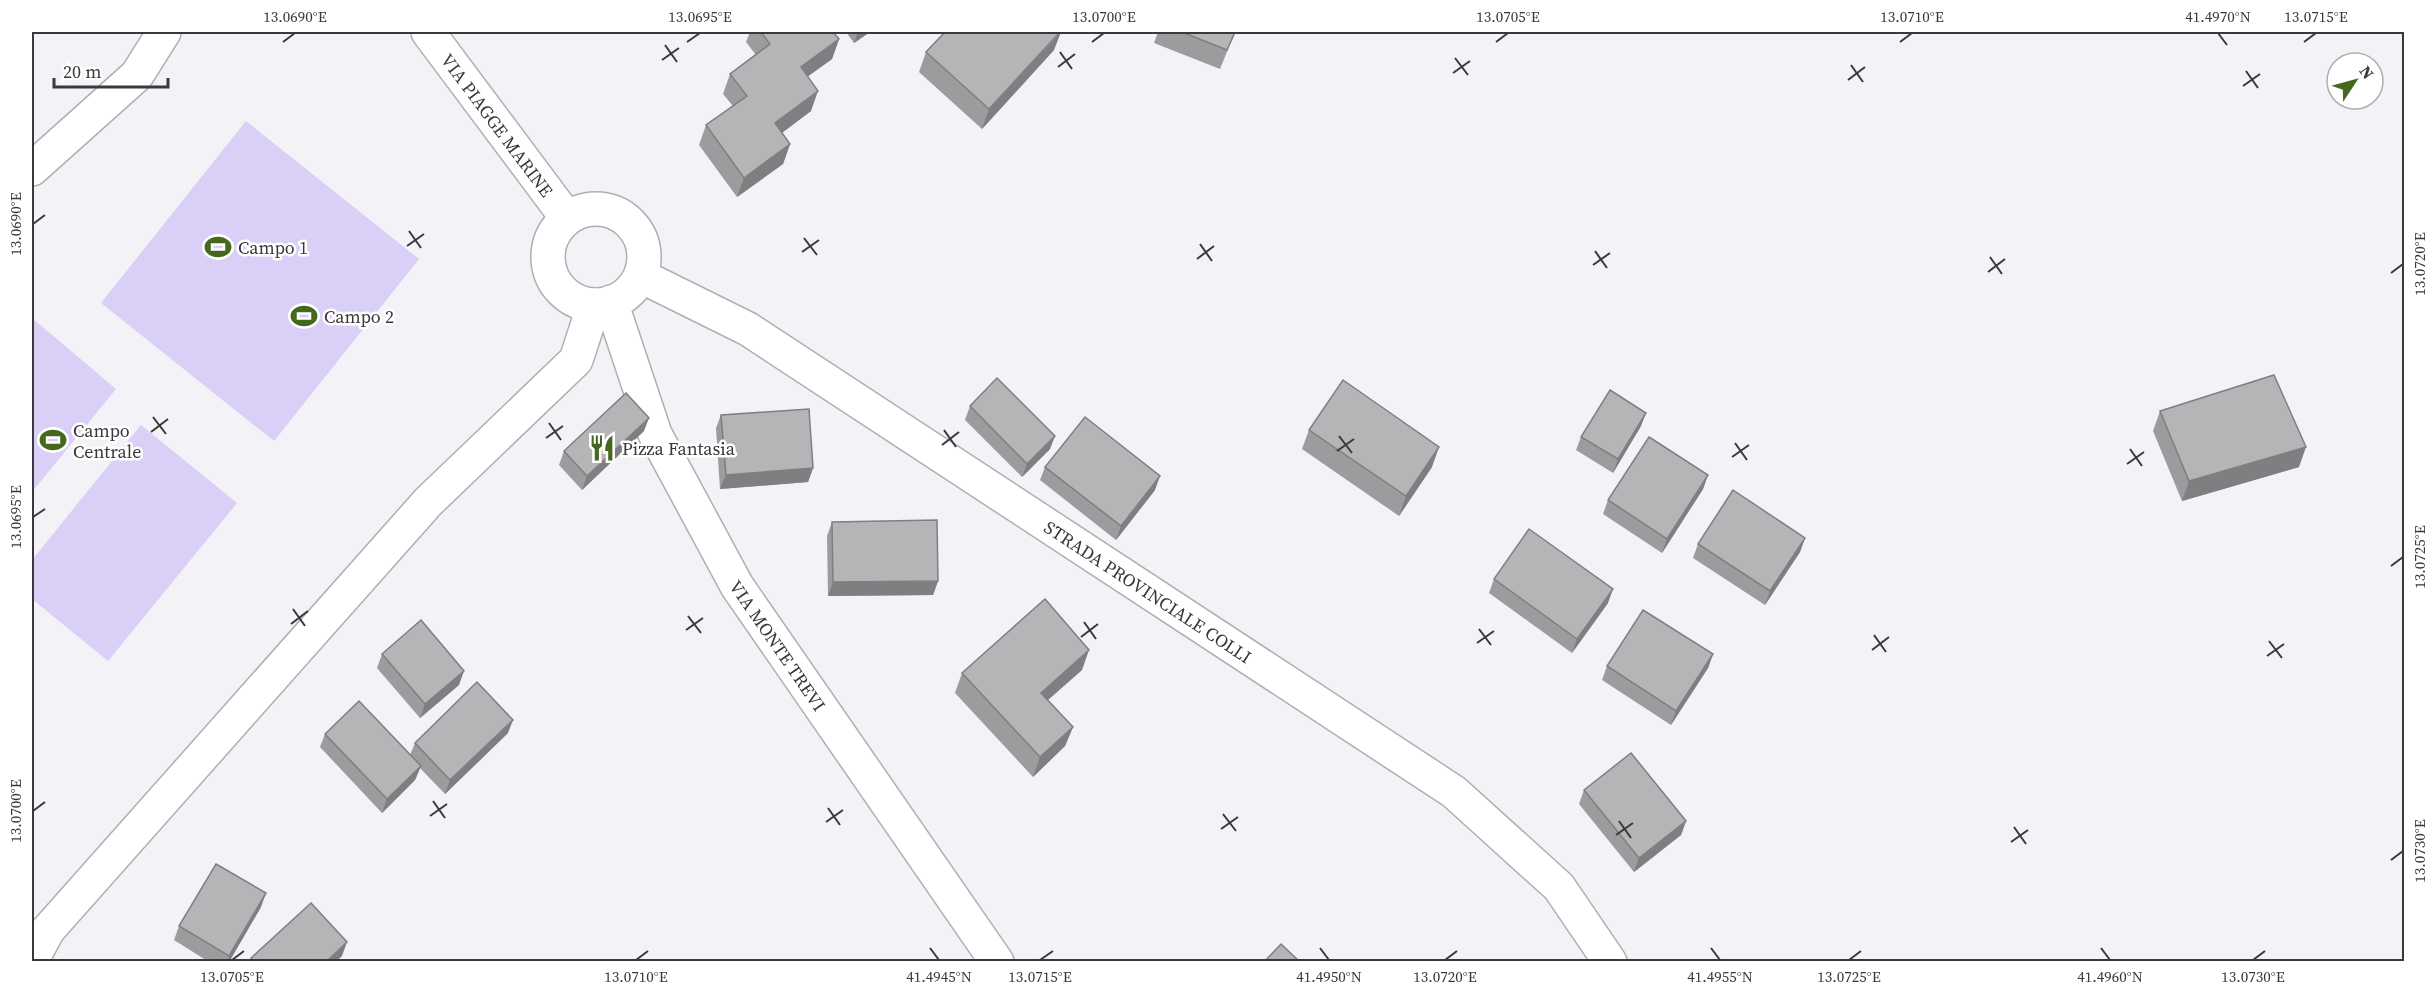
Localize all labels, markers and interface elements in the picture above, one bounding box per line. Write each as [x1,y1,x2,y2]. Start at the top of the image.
text: 13.0690°E [263,6,327,27]
text: 13.0695°E [668,6,732,27]
text: 13.0700°E [1072,6,1136,27]
text: 13.0705°E [1476,6,1540,27]
text: 13.0710°E [1880,6,1944,27]
text: 41.4970°N [2185,6,2251,27]
text: 13.0715°E [2284,6,2348,27]
street label: VIA PIAGGE MARINE [436,48,559,202]
scale bar [54,51,168,89]
north arrow [2325,51,2385,111]
text: 20 m [63,59,101,84]
text: N [2355,61,2380,84]
text: 13.0690°E [5,192,26,256]
sports icon: Campo 1 [203,232,233,262]
text: 13.0720°E [2409,232,2430,296]
place label: Campo 1 [238,235,308,260]
sports icon: Campo 2 [289,301,319,331]
place label: Campo 2 [324,304,394,329]
place label: Campo Centrale [73,418,141,464]
sports icon: Campo Centrale [38,425,68,455]
restaurant icon: Pizza Fantasia [587,433,617,463]
place label: Pizza Fantasia [622,436,736,461]
text: 13.0695°E [5,485,26,549]
street label: STRADA PROVINCIALE COLLI [1040,514,1257,669]
text: 13.0725°E [2409,525,2430,589]
street label: VIA MONTE TREVI [724,575,832,716]
text: 13.0700°E [5,779,26,843]
text: 13.0730°E [2409,819,2430,883]
text: 13.0705°E [200,966,264,987]
text: 13.0710°E [604,966,668,987]
text: 41.4945°N [906,966,972,987]
text: 13.0715°E [1008,966,1072,987]
text: 41.4950°N [1296,966,1362,987]
text: 13.0720°E [1413,966,1477,987]
text: 41.4955°N [1687,966,1753,987]
text: 13.0725°E [1817,966,1881,987]
text: 41.4960°N [2077,966,2143,987]
text: 13.0730°E [2221,966,2285,987]

